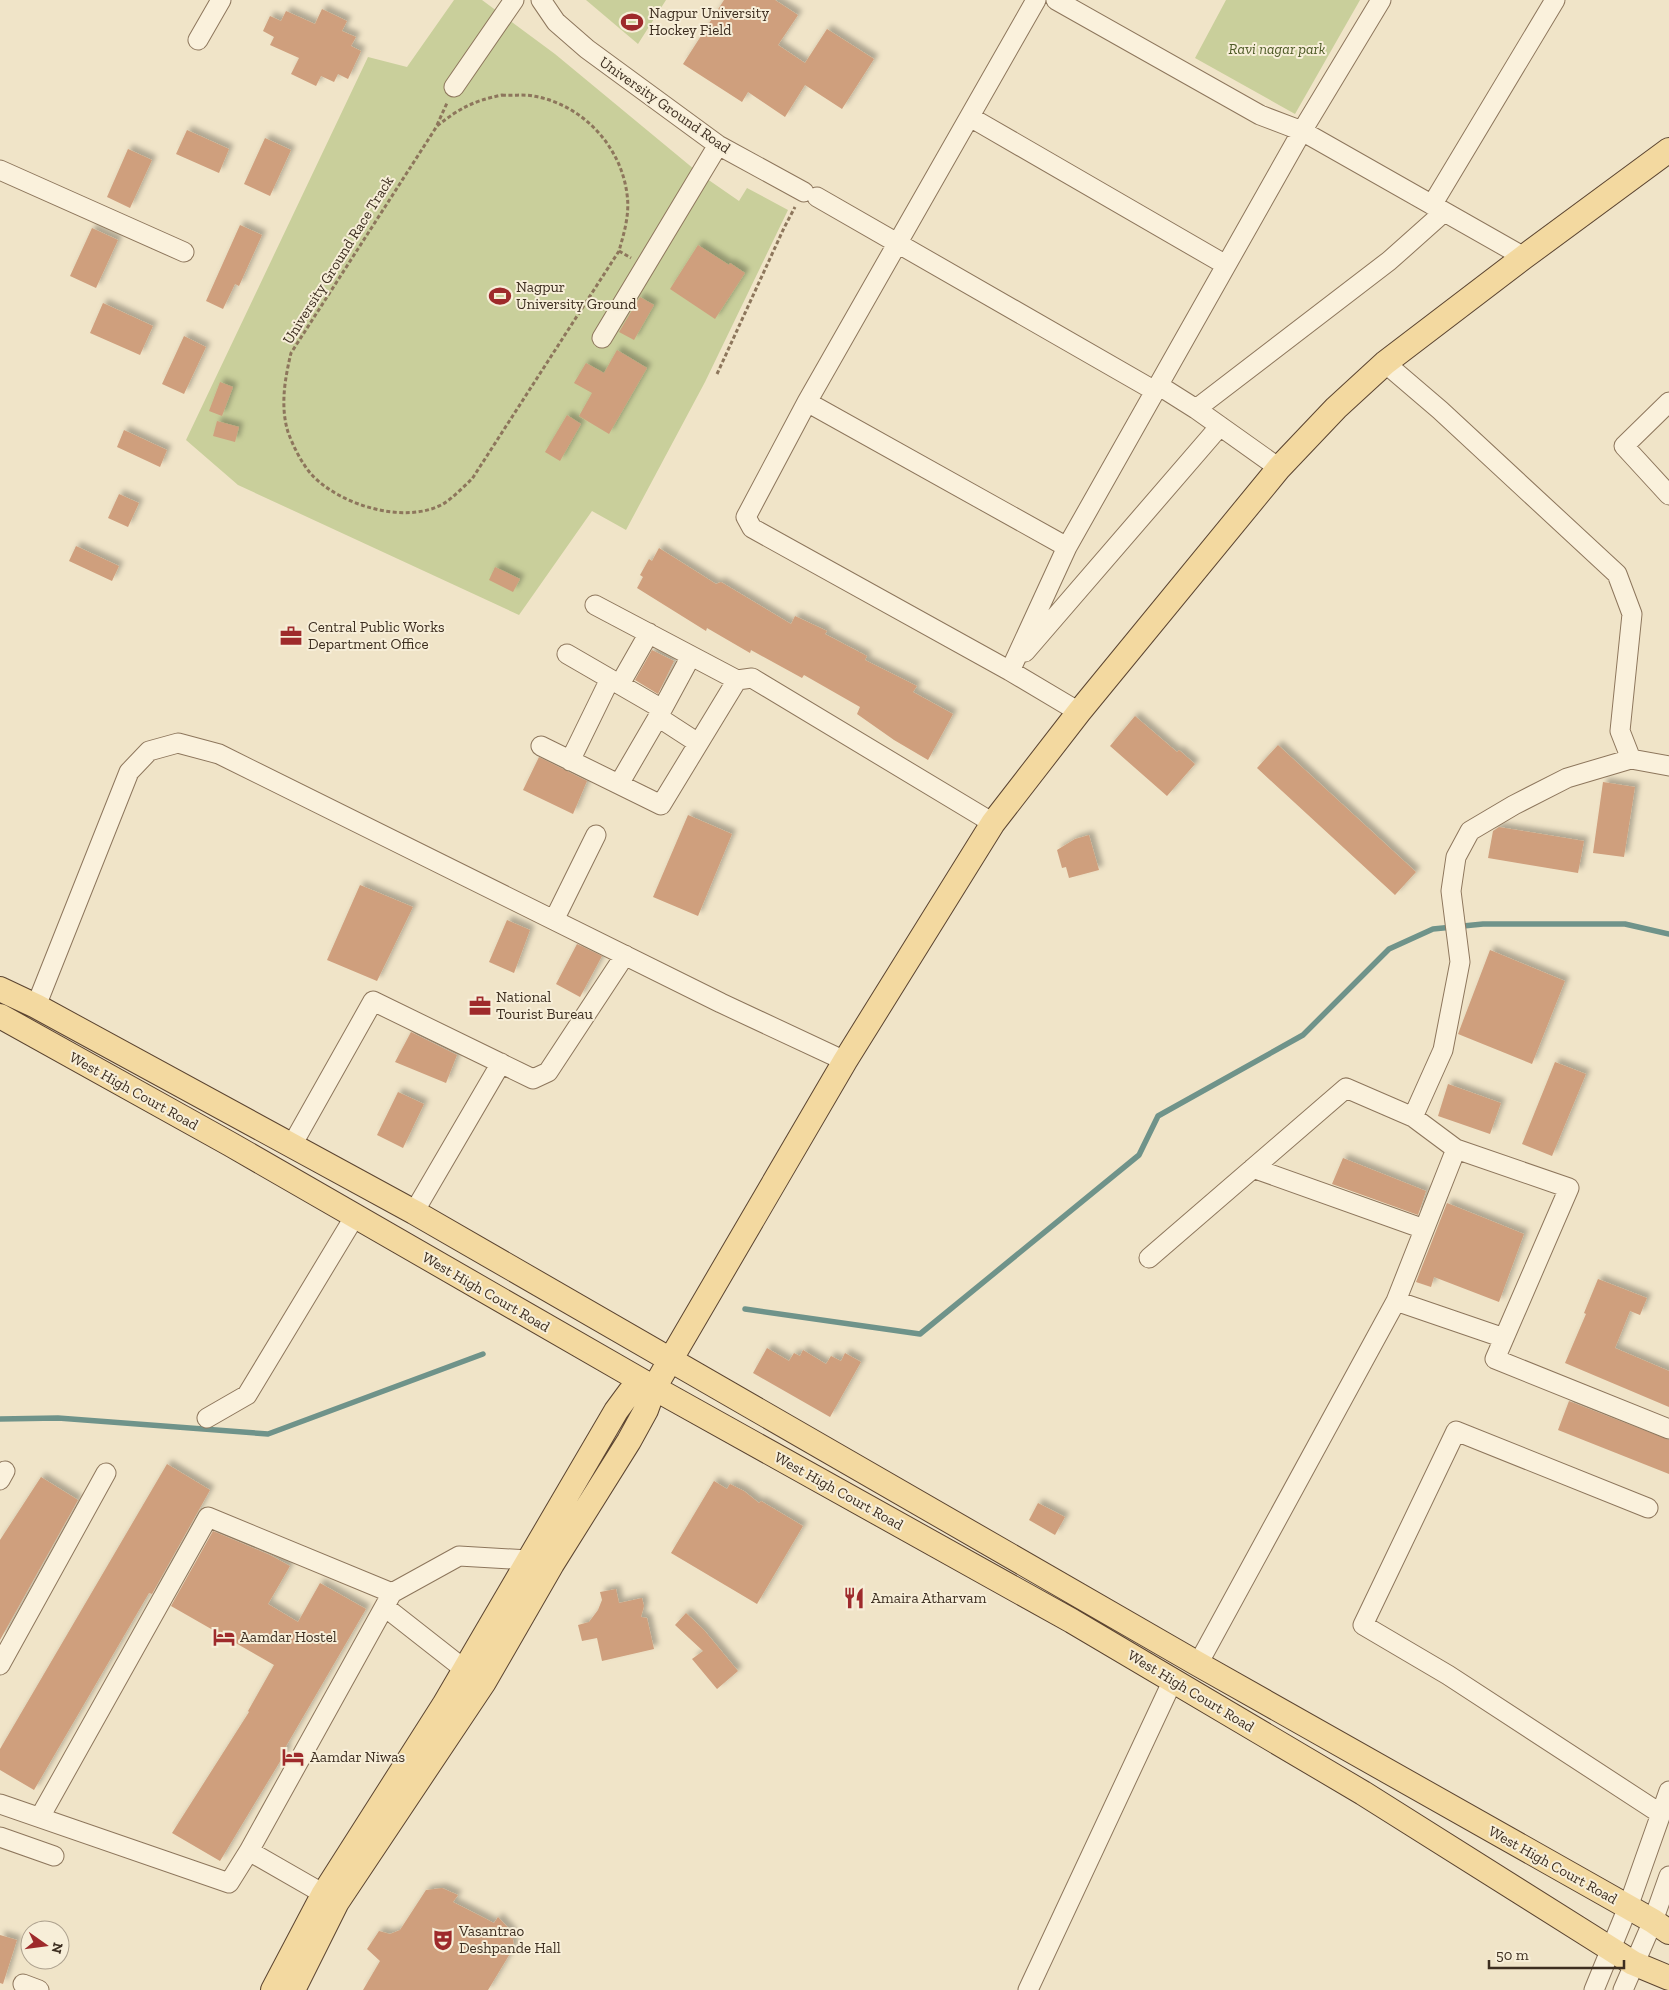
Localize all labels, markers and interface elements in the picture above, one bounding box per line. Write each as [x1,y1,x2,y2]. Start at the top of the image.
place label: Nagpur University Hockey Field [649,4,769,39]
sports icon: Nagpur University Hockey Field [619,9,645,35]
park label: Ravi nagar park [1229,40,1326,58]
street label: University Ground Road [596,53,735,158]
street label: University Ground Race Track [279,172,397,347]
place label: Nagpur University Ground [516,278,637,313]
sports icon: Nagpur University Ground [487,283,513,309]
place label: Central Public Works Department Office [308,618,445,653]
office icon: Central Public Works Department Office [278,623,304,649]
place label: National Tourist Bureau [496,988,594,1023]
office icon: National Tourist Bureau [467,993,493,1019]
street label: West High Court Road [66,1048,202,1134]
street label: West High Court Road [419,1248,554,1336]
street label: West High Court Road [771,1448,907,1534]
restaurant icon: Amaira Atharvam [841,1585,867,1611]
place label: Amaira Atharvam [871,1589,987,1607]
hotel icon: Aamdar Hostel [211,1624,237,1650]
place label: Aamdar Hostel [240,1628,337,1646]
street label: West High Court Road [1124,1646,1258,1736]
hotel icon: Aamdar Niwas [280,1744,306,1770]
place label: Aamdar Niwas [310,1748,405,1766]
street label: West High Court Road [1485,1822,1621,1908]
north arrow [20,1920,70,1970]
place label: Vasantrao Deshpande Hall [458,1922,561,1957]
theatre icon: Vasantrao Deshpande Hall [430,1927,456,1953]
scale bar [1489,1938,1624,1970]
text: N [48,1941,67,1956]
text: 50 m [1496,1946,1529,1964]

